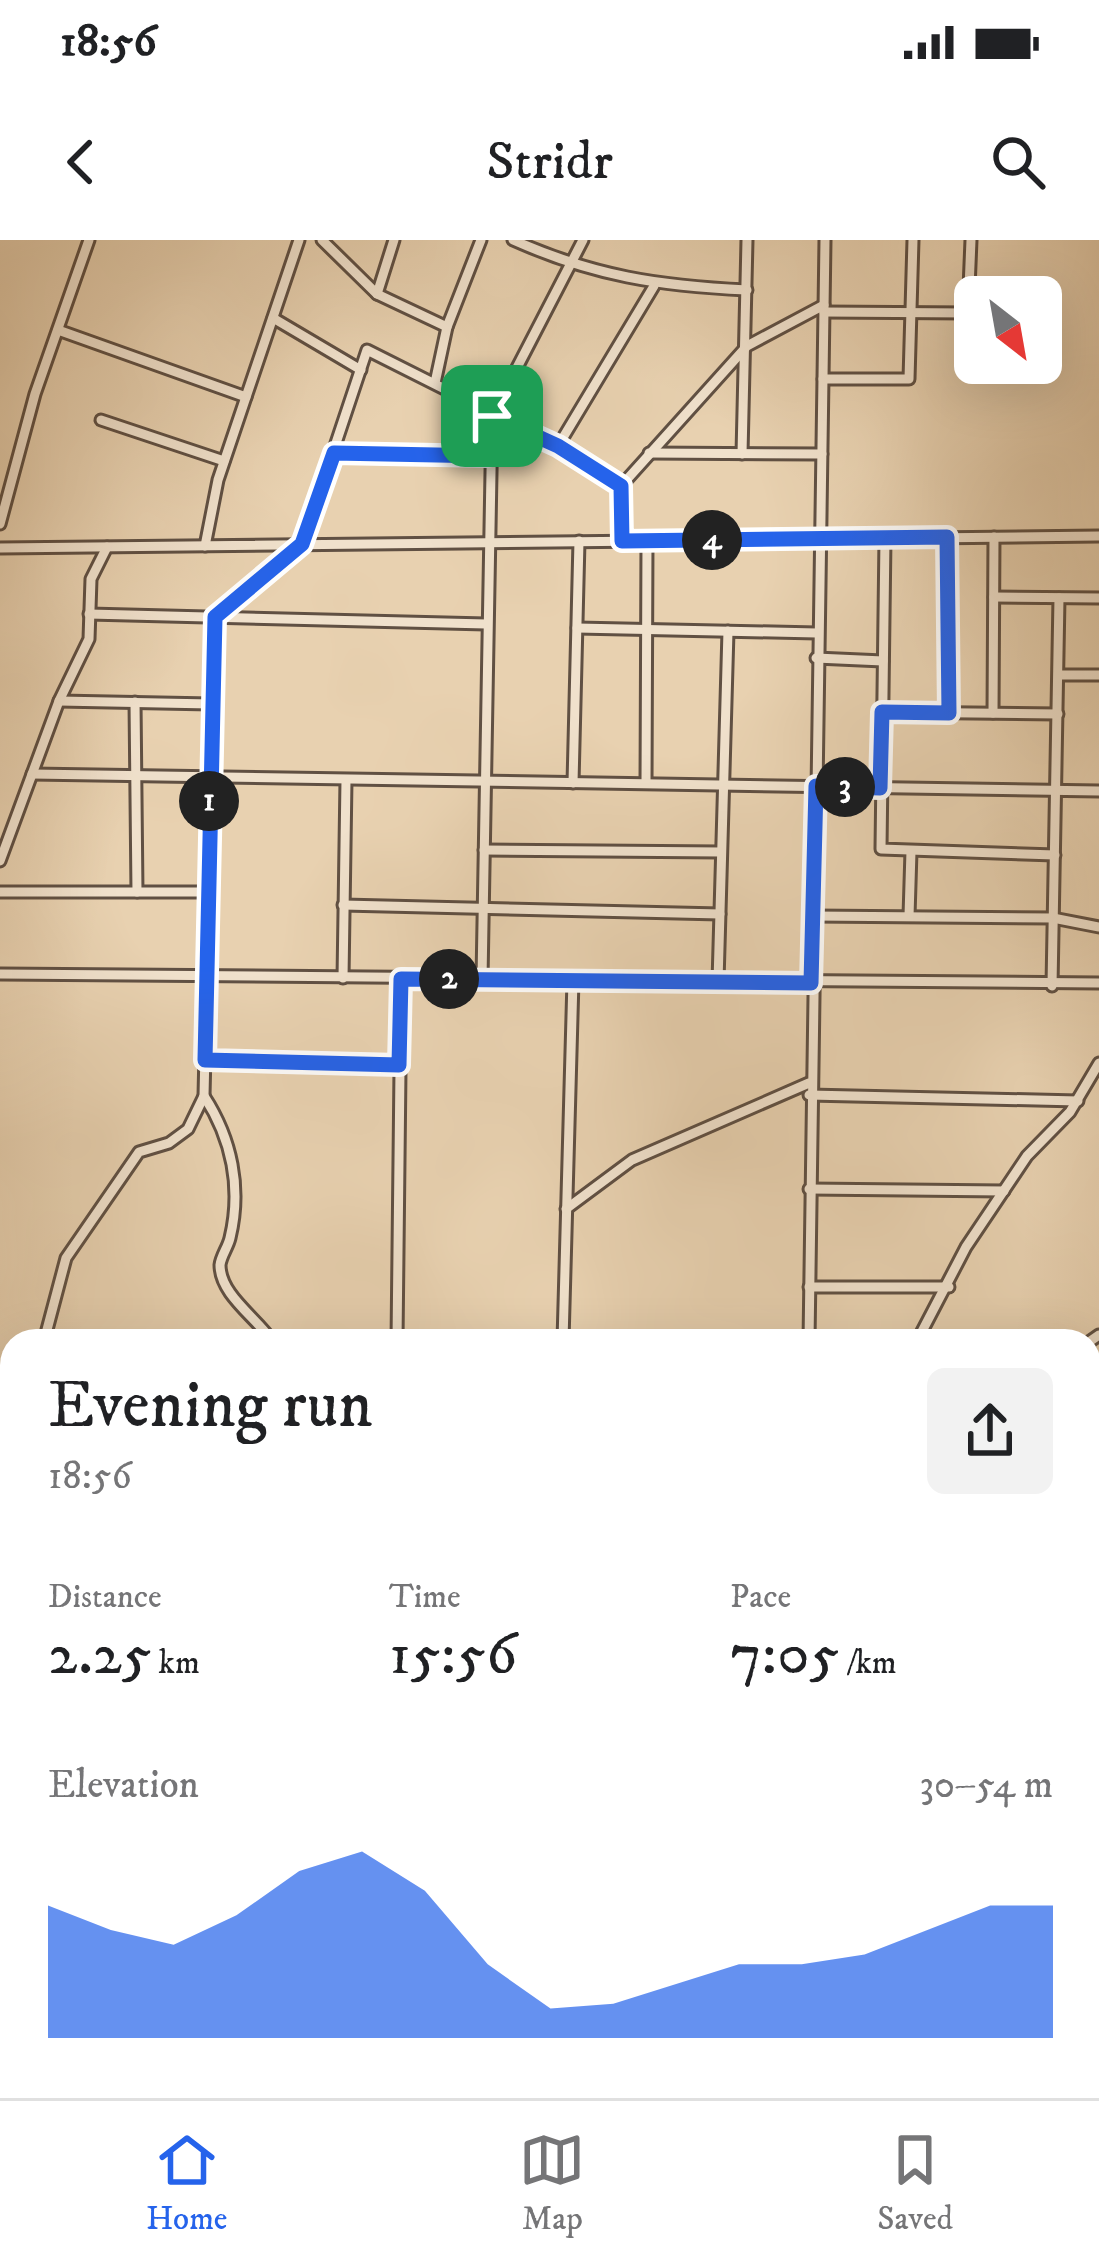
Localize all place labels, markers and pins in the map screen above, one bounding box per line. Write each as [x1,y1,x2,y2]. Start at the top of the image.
pin [441,365,543,467]
pin: 4 [682,510,742,570]
pin: 3 [815,757,875,817]
pin: 1 [179,771,239,831]
pin: 2 [419,949,479,1009]

